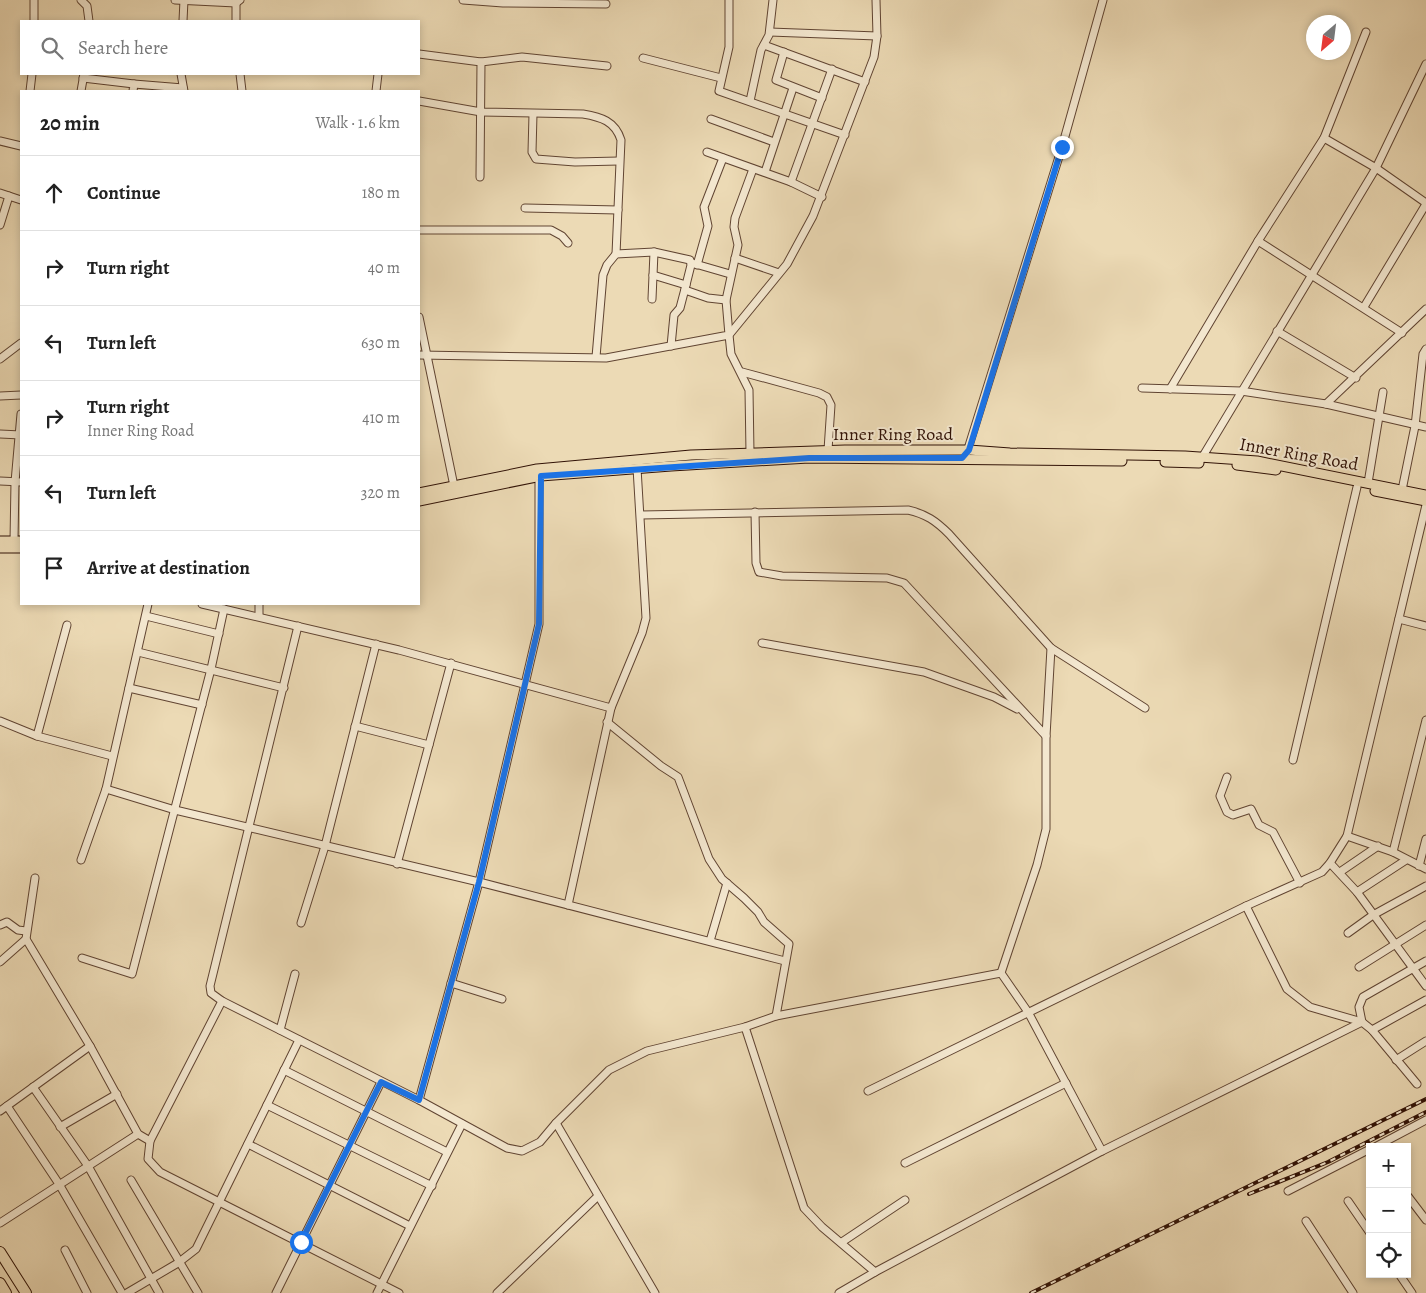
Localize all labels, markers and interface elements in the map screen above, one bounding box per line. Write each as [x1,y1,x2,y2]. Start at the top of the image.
north arrow [1306,15,1351,60]
search box [20,20,420,75]
icon: search [38,34,66,62]
text: Search here [78,35,168,61]
text: 20 min [40,109,100,137]
text: Walk · 1.6 km [315,112,400,134]
route end [1051,136,1074,159]
icon: ahead [40,179,68,207]
text: Continue [87,180,161,206]
text: 180 m [362,182,400,204]
icon: right [40,254,68,282]
text: Turn right [87,255,169,281]
text: 40 m [368,257,400,279]
icon: left [40,329,68,357]
text: Turn left [87,330,156,356]
text: 630 m [361,332,400,354]
text: Turn right [87,394,169,420]
icon: right [40,404,68,432]
text: 410 m [362,407,400,429]
text: Inner Ring Road [87,420,194,442]
street label: Inner Ring Road [833,422,954,446]
street label: Inner Ring Road [1238,432,1361,476]
icon: left [40,479,68,507]
text: Turn left [87,480,156,506]
text: 320 m [361,482,400,504]
icon: arrive [40,554,68,582]
text: Arrive at destination [87,555,250,581]
map controls [1366,1143,1411,1278]
button: + [1366,1143,1411,1188]
button: − [1366,1188,1411,1233]
route start [290,1231,313,1254]
button: locate [1366,1233,1411,1278]

